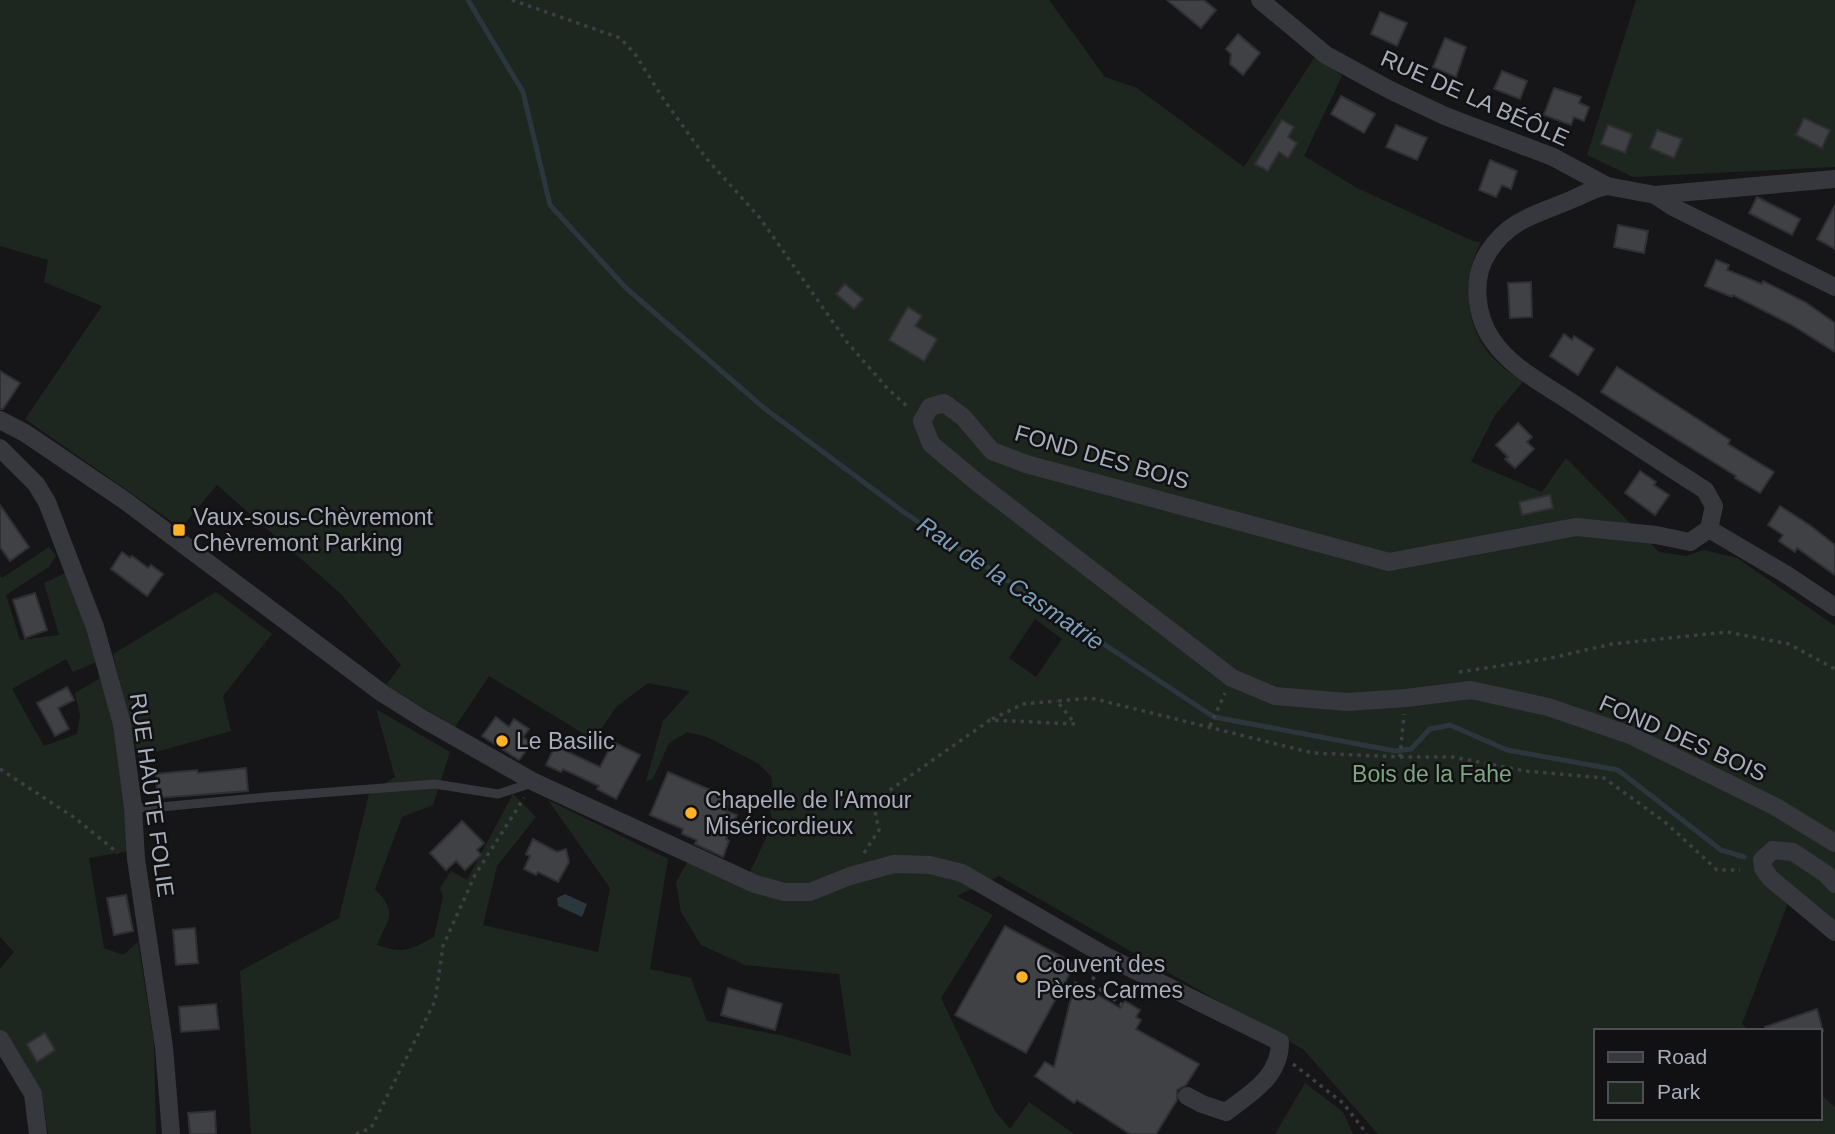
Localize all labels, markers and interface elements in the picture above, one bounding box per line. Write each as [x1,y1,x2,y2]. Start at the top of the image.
street label: RUE DE LA BÉÔLE [1377,44,1574,151]
street label: FOND DES BOIS [1012,420,1192,494]
place label: Vaux-sous-Chèvremont Chèvremont Parking [193,504,434,556]
water label: Rau de la Casmatrie [913,511,1109,655]
marker: Vaux-sous-Chèvremont Chèvremont Parking [171,522,187,538]
street label: FOND DES BOIS [1595,689,1771,787]
street label: RUE HAUTE FOLIE [125,691,179,899]
place label: Le Basilic [516,728,614,754]
marker: Le Basilic [494,733,510,749]
park label: Bois de la Fahe [1352,761,1512,787]
place label: Chapelle de l'Amour Miséricordieux [705,787,912,839]
marker: Chapelle de l'Amour Miséricordieux [683,805,699,821]
place label: Couvent des Pères Carmes [1036,951,1183,1003]
marker: Couvent des Pères Carmes [1014,969,1030,985]
legend [1594,1029,1821,1120]
text: Road [1657,1045,1707,1068]
text: Park [1657,1080,1701,1103]

